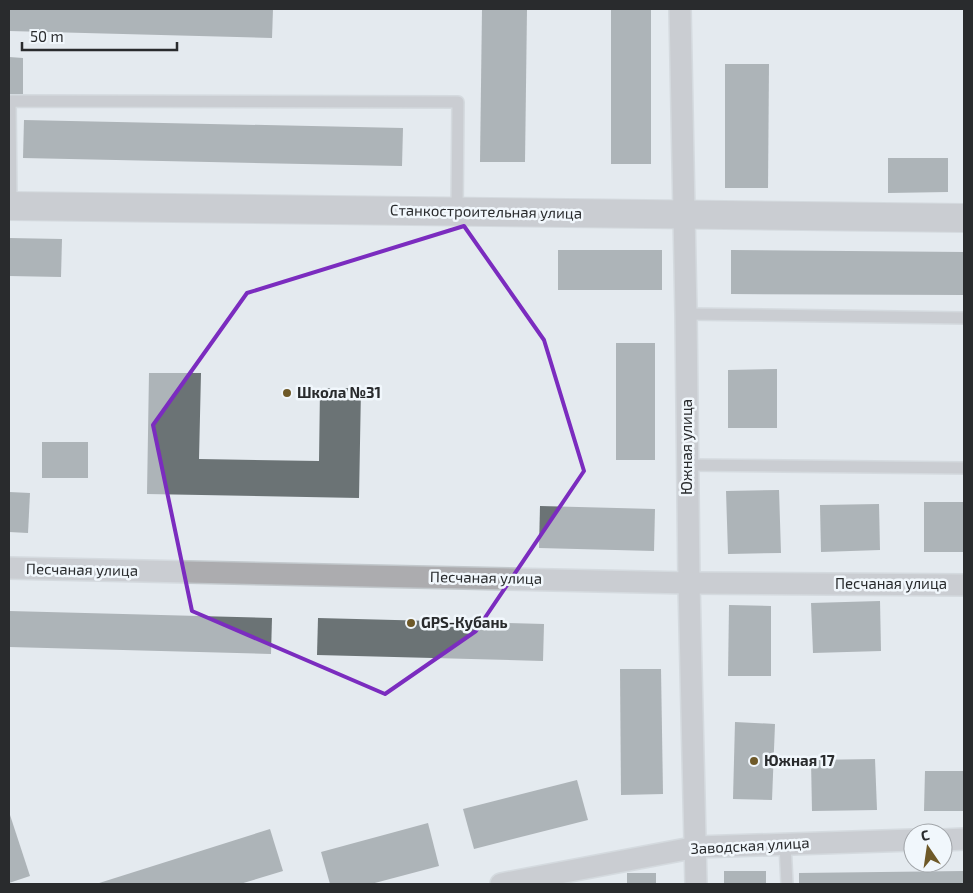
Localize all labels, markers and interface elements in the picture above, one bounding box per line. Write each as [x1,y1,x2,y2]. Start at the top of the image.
scale bar [22,20,178,52]
text: 50 m [30,27,64,45]
street label: Станкостроительная улица [390,200,582,223]
place label: Школа №31 [297,383,381,401]
marker: Школа №31 [281,387,293,399]
street label: Южная улица [677,399,696,495]
street label: Песчаная улица [26,559,138,580]
street label: Песчаная улица [430,567,542,588]
street label: Песчаная улица [835,574,947,593]
place label: GPS-Кубань [421,613,508,631]
marker: GPS-Кубань [405,617,417,629]
place label: Южная 17 [764,751,835,769]
marker: Южная 17 [748,755,760,767]
north arrow [903,823,953,873]
text: С [919,826,931,844]
street label: Заводская улица [690,833,810,858]

